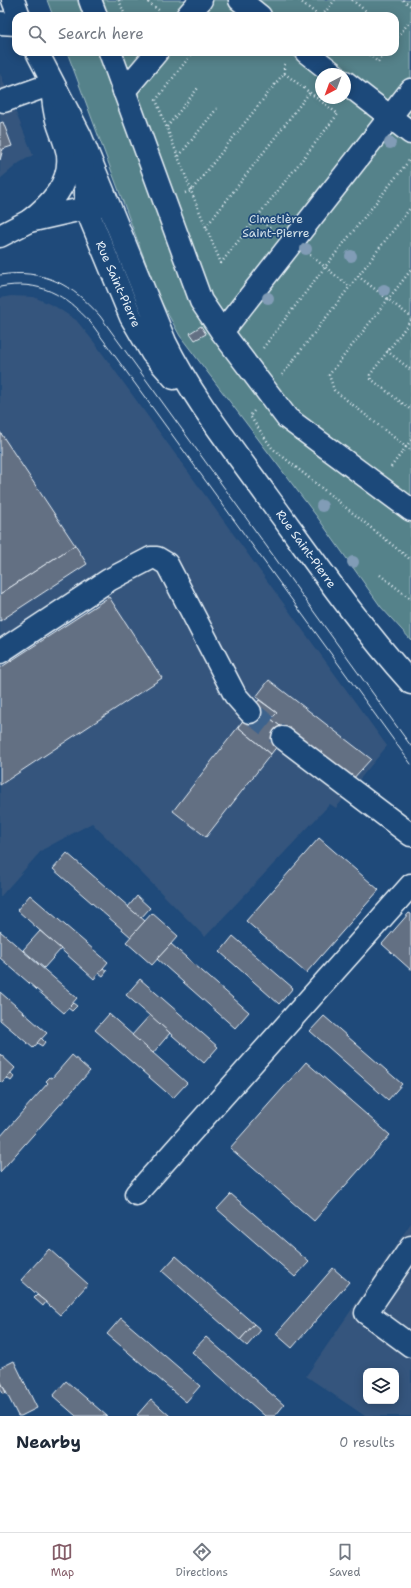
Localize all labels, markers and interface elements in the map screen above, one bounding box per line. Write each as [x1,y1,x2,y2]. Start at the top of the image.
search box [12,12,399,56]
icon: search [26,23,48,45]
text: Search here [58,24,144,44]
north arrow [315,68,351,104]
park label: Cimetière Saint-Pierre [242,211,310,241]
street label: Rue Saint-Pierre [92,238,144,330]
street label: Rue Saint-Pierre [272,507,340,591]
map controls [363,1368,399,1404]
button: layers [363,1368,399,1404]
text: Nearby [16,1431,81,1453]
text: 0 results [339,1434,395,1451]
tab: Map [51,1541,74,1580]
tab: Directions [175,1541,228,1580]
tab: Saved [329,1541,360,1580]

